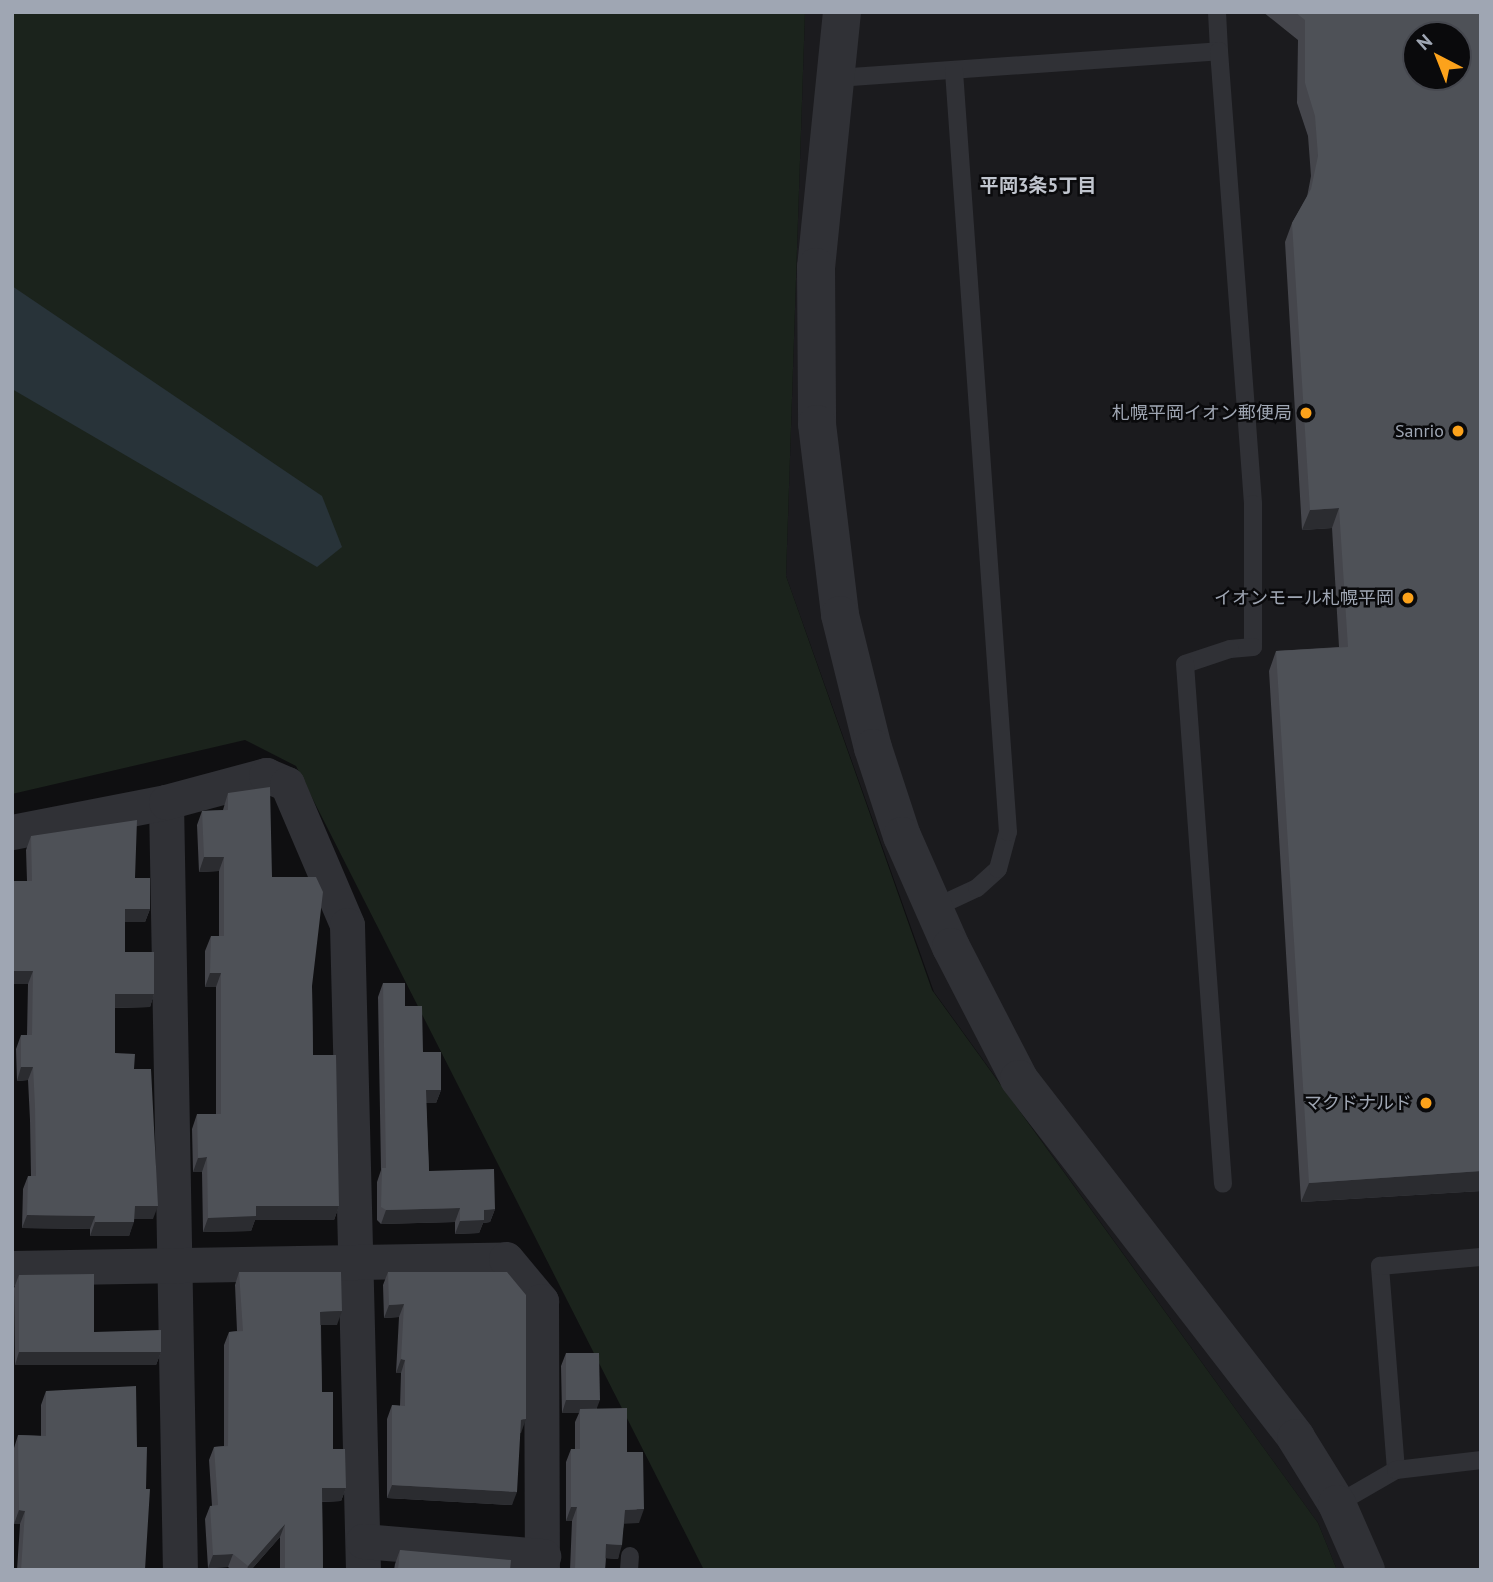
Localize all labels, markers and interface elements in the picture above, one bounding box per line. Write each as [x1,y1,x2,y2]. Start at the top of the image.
north arrow [1402,21,1472,91]
text: N [1412,29,1437,55]
district label: 平岡3条5丁目 [980,175,1096,197]
place label: 札幌平岡イオン郵便局 [1112,402,1292,424]
marker: 札幌平岡イオン郵便局 [1298,405,1314,421]
place label: Sanrio [1395,420,1444,442]
marker: Sanrio [1450,423,1466,439]
place label: イオンモール札幌平岡 [1214,587,1394,609]
marker: イオンモール札幌平岡 [1400,590,1416,606]
place label: マクドナルド [1304,1092,1412,1114]
marker: マクドナルド [1418,1095,1434,1111]

